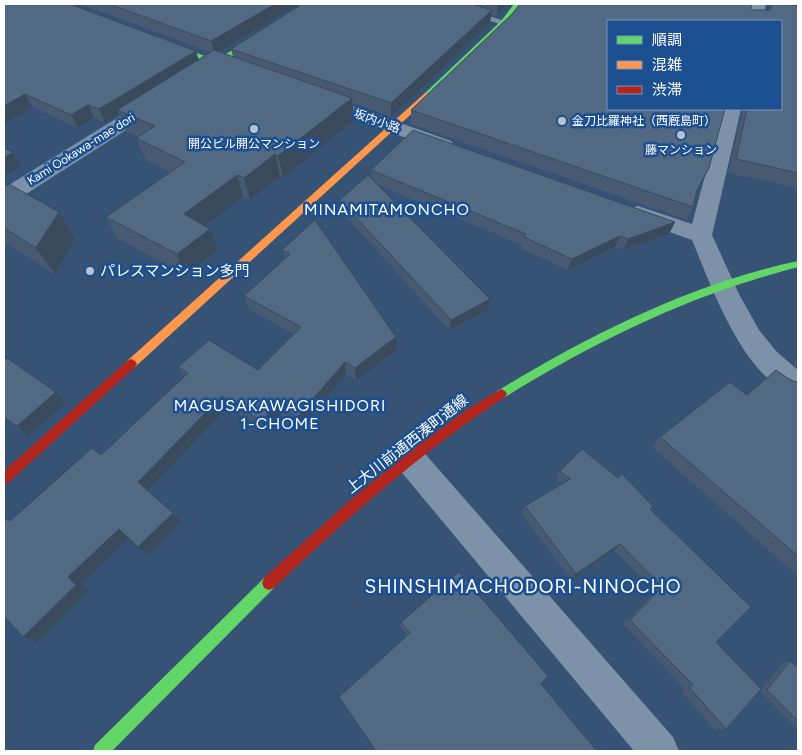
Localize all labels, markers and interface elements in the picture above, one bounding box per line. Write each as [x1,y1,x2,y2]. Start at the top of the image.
legend [607,20,782,110]
text: 順調 [652,31,682,49]
text: 混雑 [652,56,682,74]
text: 渋滞 [652,81,682,99]
street label: 坂内小路 [352,106,402,136]
street label: Kami Ookawa-mae dori [25,110,137,188]
place label: 金刀比羅神社（西厩島町） [572,114,716,128]
marker: 金刀比羅神社（西厩島町） [556,115,568,127]
marker: 開公ビル開公マンション [248,123,260,135]
marker: 藤マンション [675,129,687,141]
place label: 開公ビル開公マンション [188,137,320,151]
place label: 藤マンション [645,143,717,157]
district label: MINAMITAMONCHO [304,200,470,219]
place label: パレスマンション多門 [100,262,250,280]
marker: パレスマンション多門 [84,265,96,277]
street label: 上大川前通西湊町通線 [342,391,472,497]
district label: MAGUSAKAWAGISHIDORI 1-CHOME [174,396,386,433]
district label: SHINSHIMACHODORI-NINOCHO [365,575,681,598]

